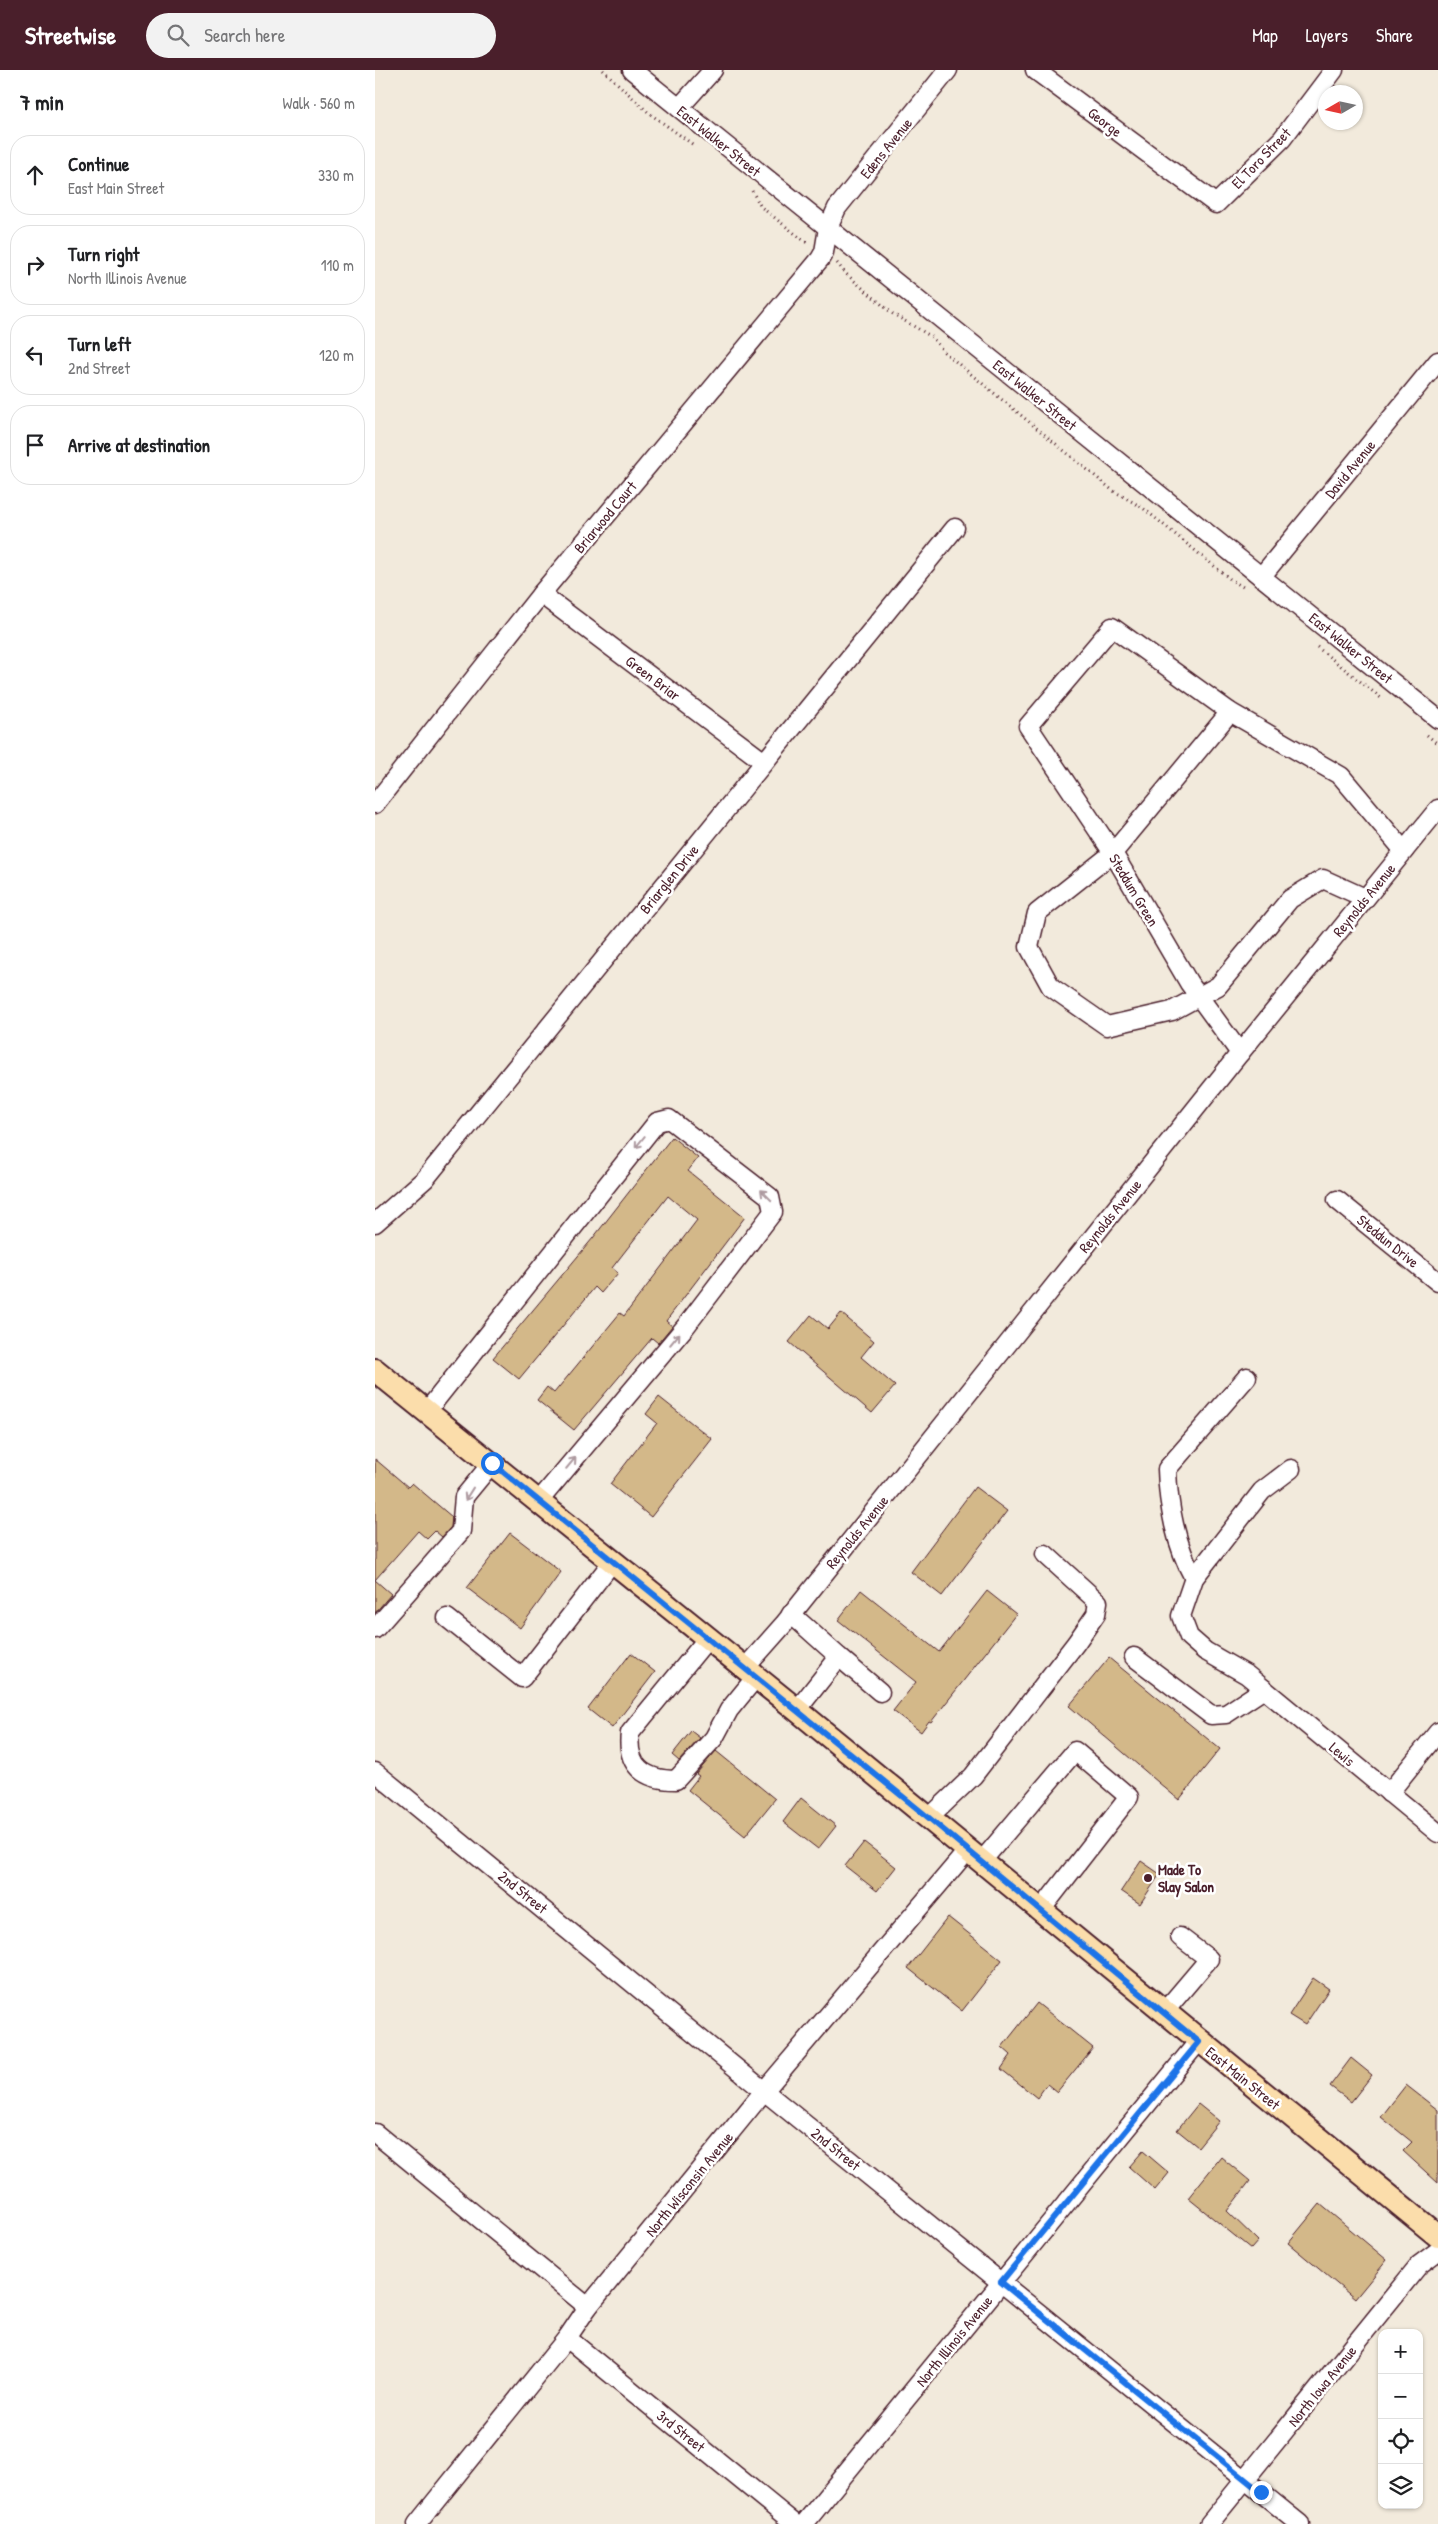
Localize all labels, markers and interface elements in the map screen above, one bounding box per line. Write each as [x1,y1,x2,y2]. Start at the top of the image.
search box [146,13,496,58]
text: Streetwise [25,19,116,51]
icon: search [164,21,192,49]
text: Search here [204,22,285,48]
text: Map [1252,23,1278,48]
text: Layers [1306,23,1348,48]
text: Share [1376,23,1413,48]
north arrow [1318,85,1363,130]
text: 7 min [20,88,64,117]
text: Walk · 560 m [283,92,355,114]
street label: East Walker Street [673,101,766,182]
street label: George [1084,102,1126,142]
street label: Edens Avenue [855,113,917,183]
street label: El Toro Street [1227,122,1296,193]
text: Continue [68,151,129,177]
icon: ahead [21,161,49,189]
text: 330 m [318,164,354,186]
text: East Main Street [68,177,164,199]
text: Turn right [68,241,139,267]
icon: right [21,251,49,279]
text: 110 m [321,254,354,276]
text: North Illinois Avenue [68,267,187,289]
text: Turn left [68,331,131,357]
icon: left [21,341,49,369]
text: 120 m [319,344,354,366]
street label: East Walker Street [989,355,1082,436]
text: 2nd Street [68,357,130,379]
icon: arrive [21,431,49,459]
text: Arrive at destination [68,432,210,458]
street label: David Avenue [1320,435,1380,503]
street label: Briarwood Court [569,476,642,557]
street label: East Walker Street [1305,608,1398,689]
street label: Green Briar [621,650,685,706]
street label: Briarglen Drive [635,840,703,918]
street label: Steddum Green [1104,850,1164,930]
street label: Reynolds Avenue [1328,859,1400,941]
one-way arrow [635,1135,646,1148]
street label: Reynolds Avenue [1074,1175,1146,1257]
one-way arrow [760,1189,772,1201]
street label: Steddun Drive [1353,1209,1423,1273]
one-way arrow [669,1332,681,1345]
route start [481,1452,504,1475]
one-way arrow [565,1457,576,1470]
one-way arrow [463,1486,473,1500]
street label: Reynolds Avenue [821,1491,893,1573]
street label: Lewis [1325,1737,1360,1771]
place label: Made To Slay Salon [1158,1859,1214,1898]
street label: 2nd Street [494,1866,553,1919]
marker: Made To Slay Salon [1142,1872,1154,1884]
street label: East Main Street [1201,2041,1285,2115]
street label: 2nd Street [807,2123,866,2176]
street label: North Wisconsin Avenue [640,2127,738,2241]
street label: North Illinois Avenue [911,2291,997,2391]
map controls [1378,2329,1423,2509]
button: + [1378,2329,1423,2374]
street label: North Iowa Avenue [1283,2341,1361,2431]
button: − [1378,2374,1423,2419]
street label: 3rd Street [652,2405,710,2458]
button: locate [1378,2419,1423,2464]
button: layers [1378,2464,1423,2509]
route end [1250,2481,1273,2504]

